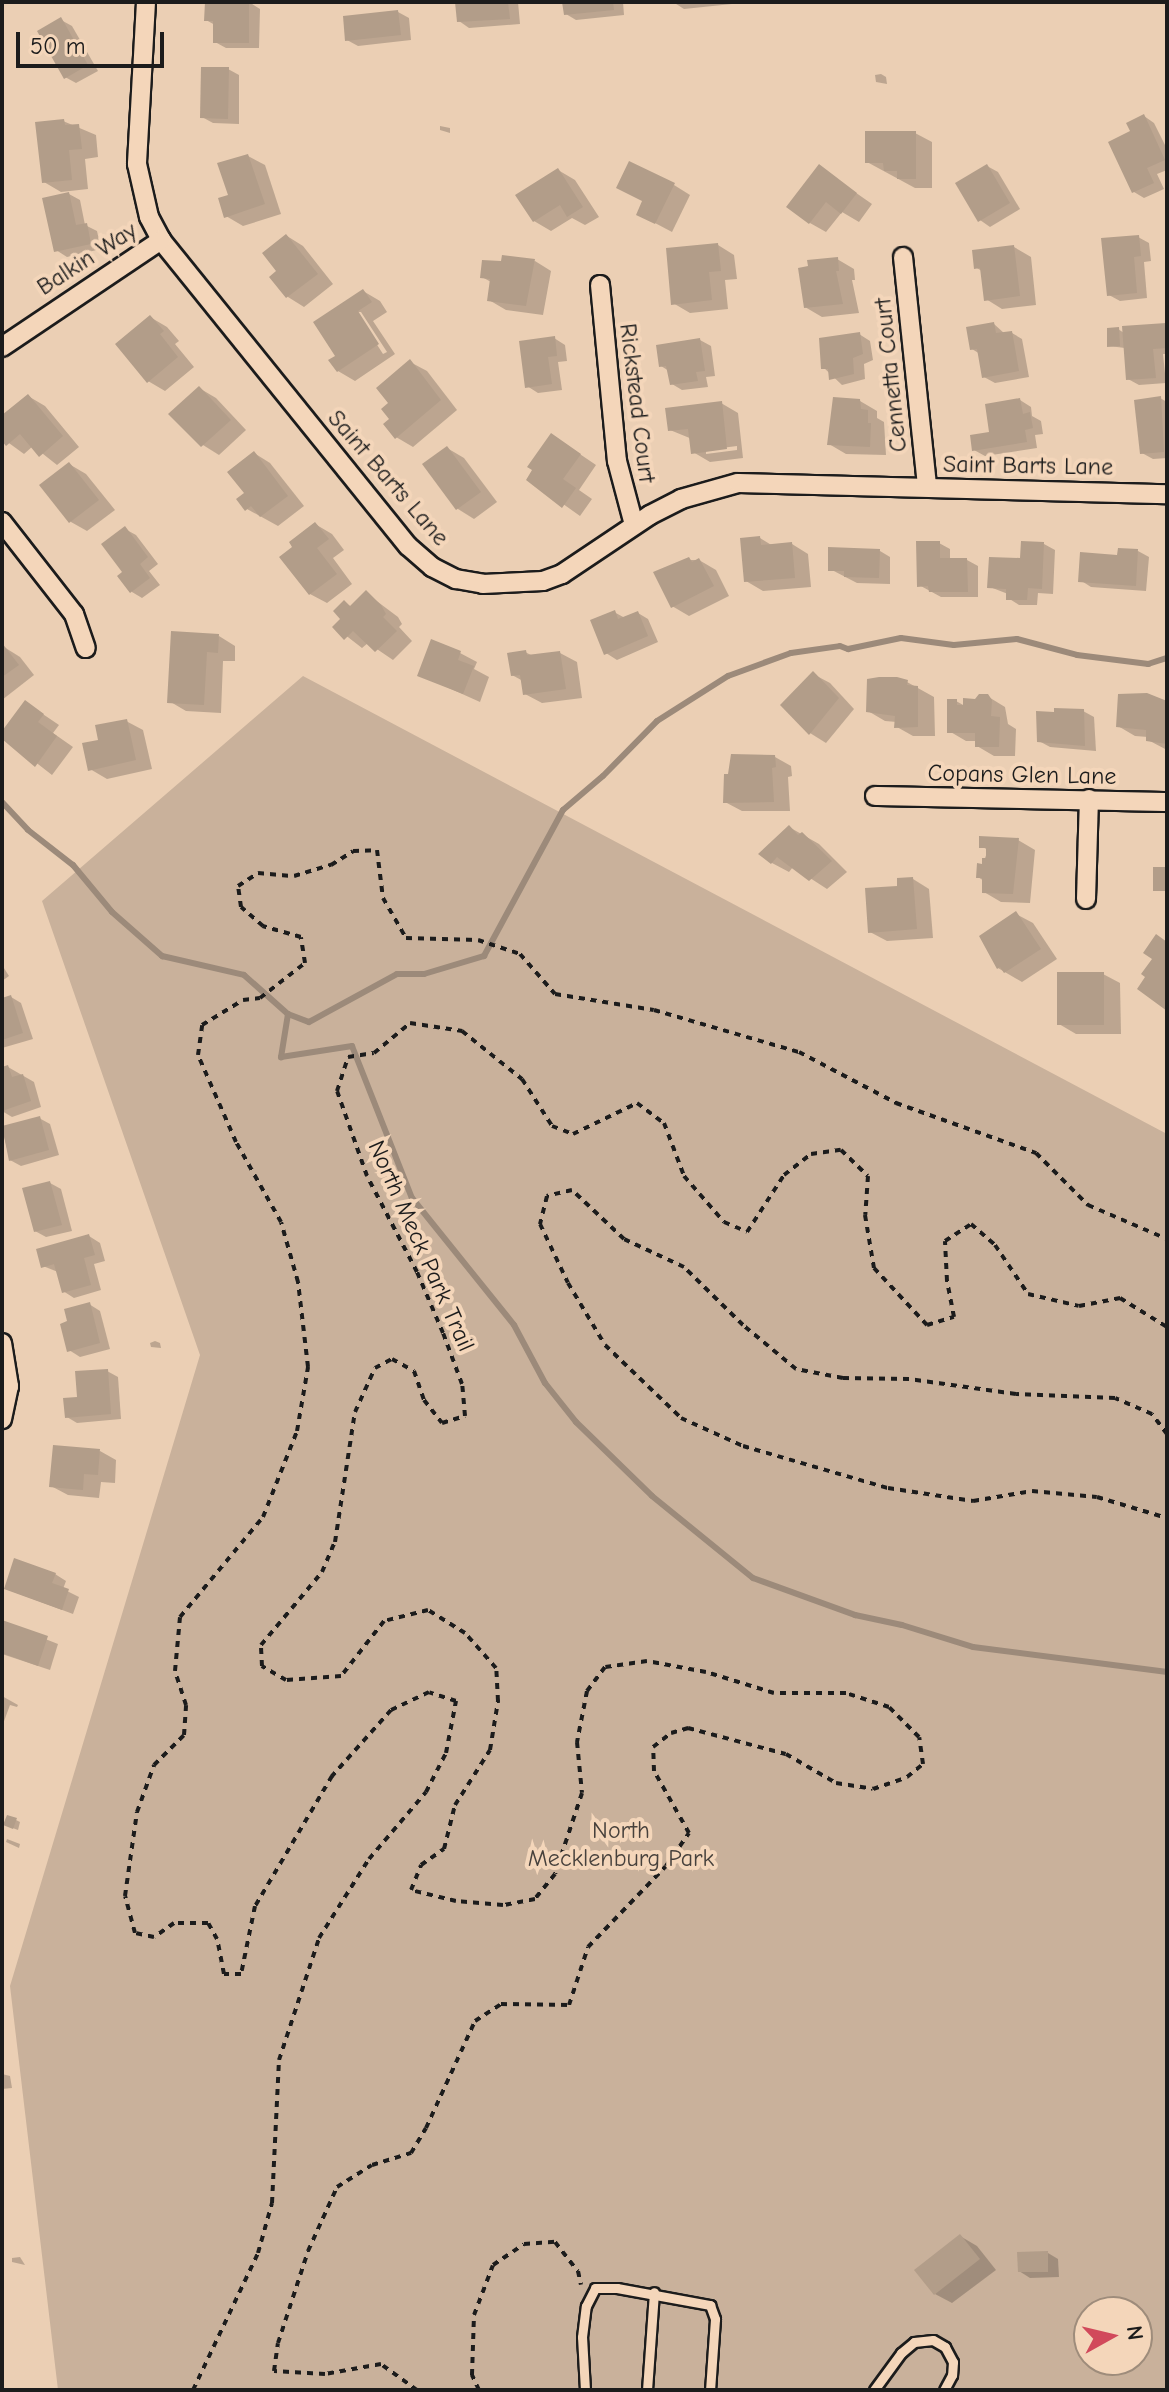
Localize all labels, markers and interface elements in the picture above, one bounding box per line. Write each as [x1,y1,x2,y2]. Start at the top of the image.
scale bar [20,16,168,66]
text: 50 m [30,32,86,60]
street label: Balkin Way [32,216,142,302]
street label: Cennetta Court [869,296,913,454]
street label: Rickstead Court [613,322,661,484]
street label: Saint Barts Lane [321,404,455,552]
street label: Saint Barts Lane [943,450,1113,482]
street label: Copans Glen Lane [927,759,1117,791]
street label: North Meck Park Trail [362,1136,480,1356]
park label: North Mecklenburg Park [528,1817,714,1873]
north arrow [1073,2296,1153,2376]
text: N [1121,2324,1149,2342]

